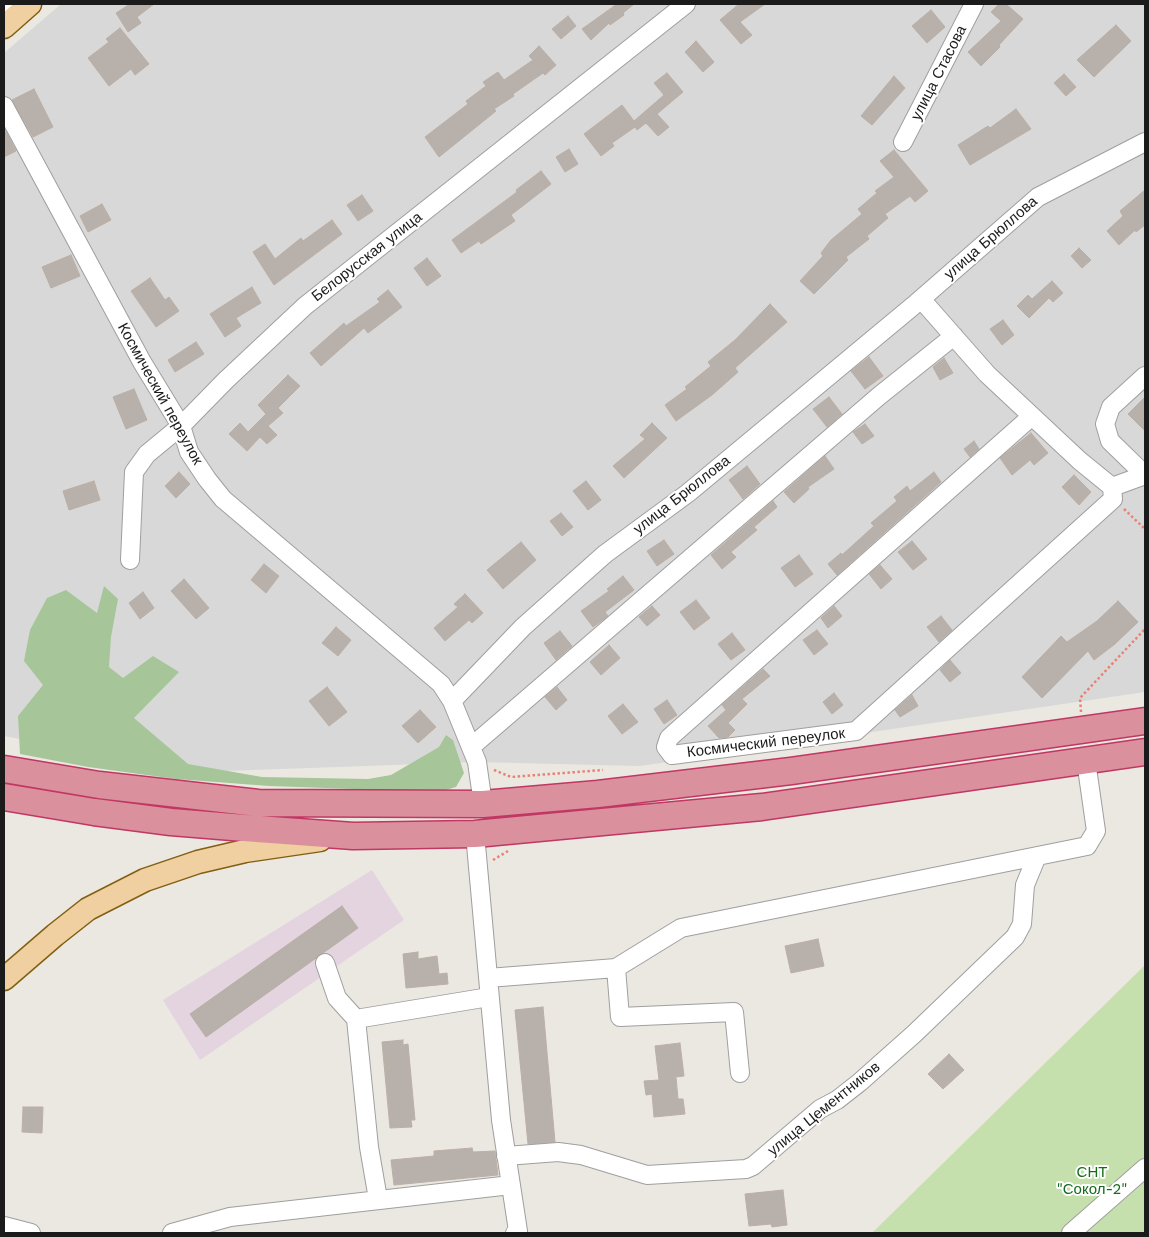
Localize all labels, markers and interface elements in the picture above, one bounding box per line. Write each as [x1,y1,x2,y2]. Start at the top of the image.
street label: улица Стасова [907,22,971,124]
street label: улица Брюллова [941,193,1041,283]
street label: Белорусская улица [308,208,426,306]
street label: Космический переулок [114,320,206,468]
street label: улица Брюллова [630,452,734,538]
street label: Космический переулок [686,724,846,762]
street label: улица Цементников [764,1058,884,1160]
park label: СНТ "Сокол-2" [1057,1164,1127,1199]

